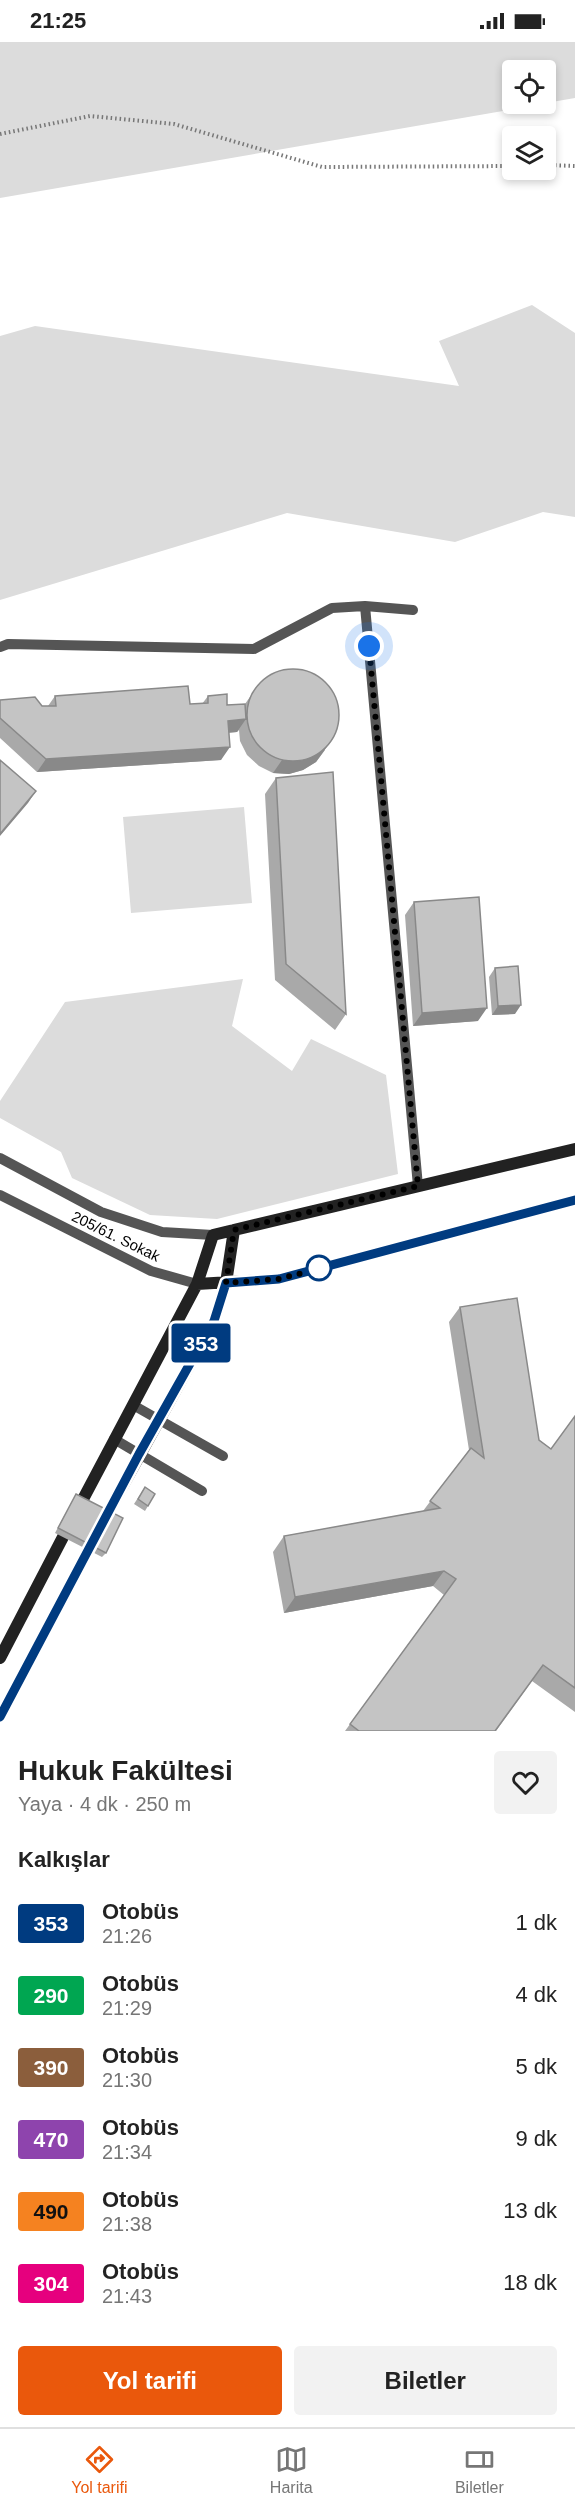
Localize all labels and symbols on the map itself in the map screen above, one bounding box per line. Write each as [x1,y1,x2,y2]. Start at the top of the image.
your location [354,631,384,661]
street label: 205/61. Sokak [69,1207,163,1265]
unlabelled marker [306,1255,332,1281]
line badge: 353 [166,1324,236,1362]

